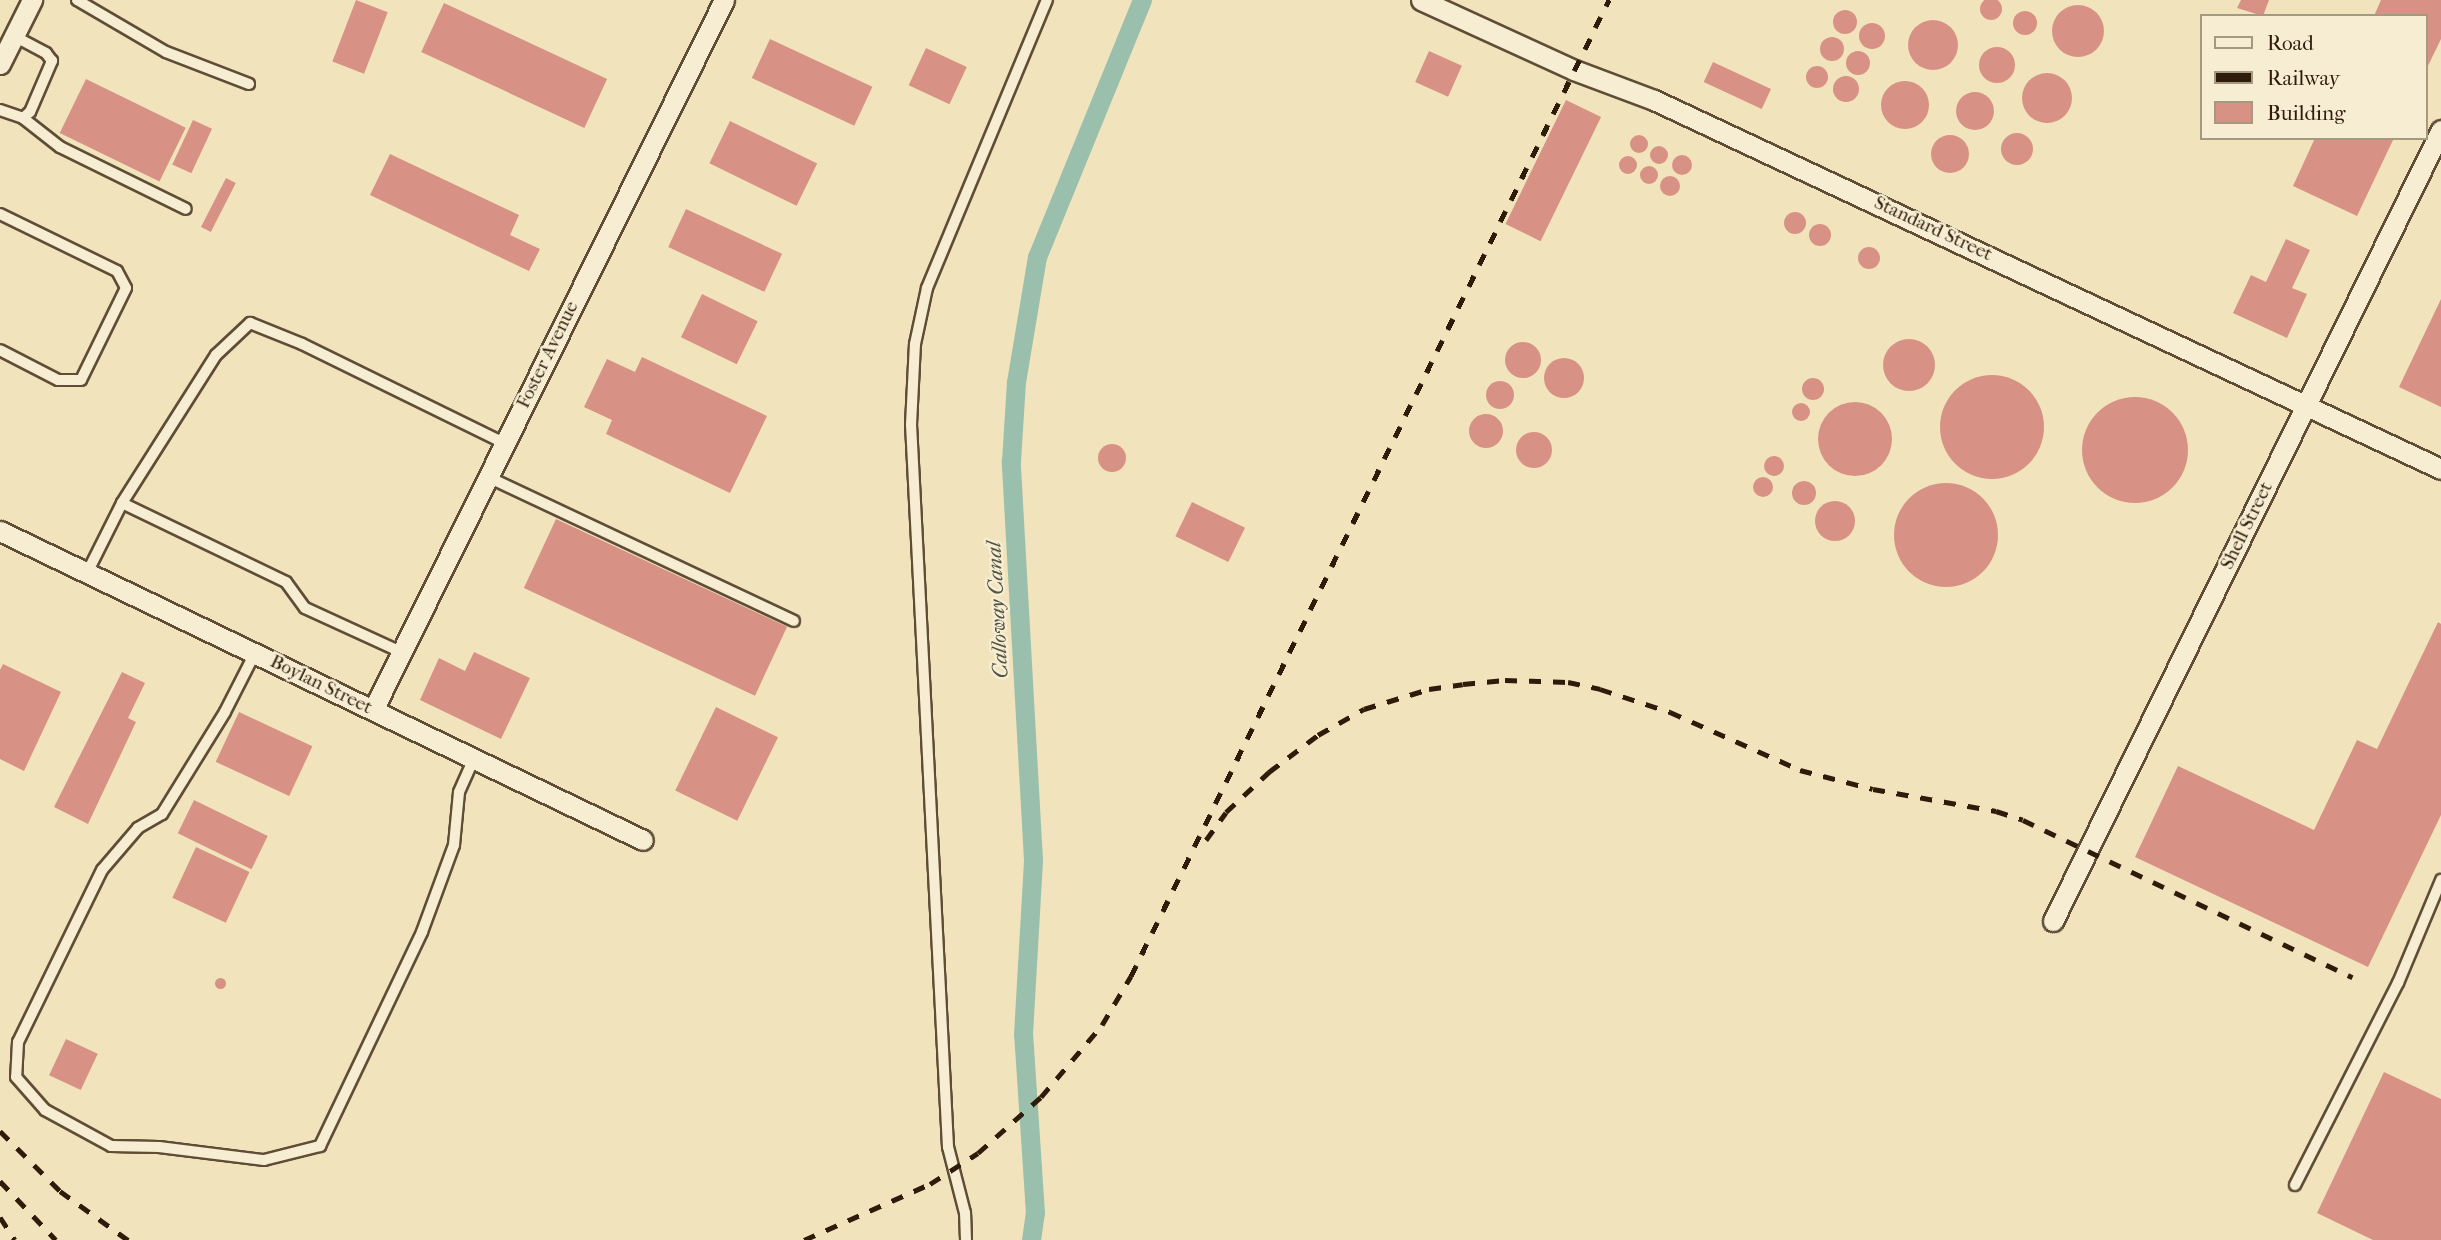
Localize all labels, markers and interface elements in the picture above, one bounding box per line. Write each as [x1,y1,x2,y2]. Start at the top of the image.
legend [2200,14,2427,140]
text: Road [2267,31,2314,55]
text: Railway [2267,66,2340,90]
text: Building [2267,101,2345,125]
street label: Standard Street [1870,192,1996,266]
street label: Foster Avenue [512,298,584,412]
street label: Shell Street [2216,479,2278,573]
water label: Calloway Canal [981,541,1013,679]
street label: Boylan Street [266,650,376,720]

